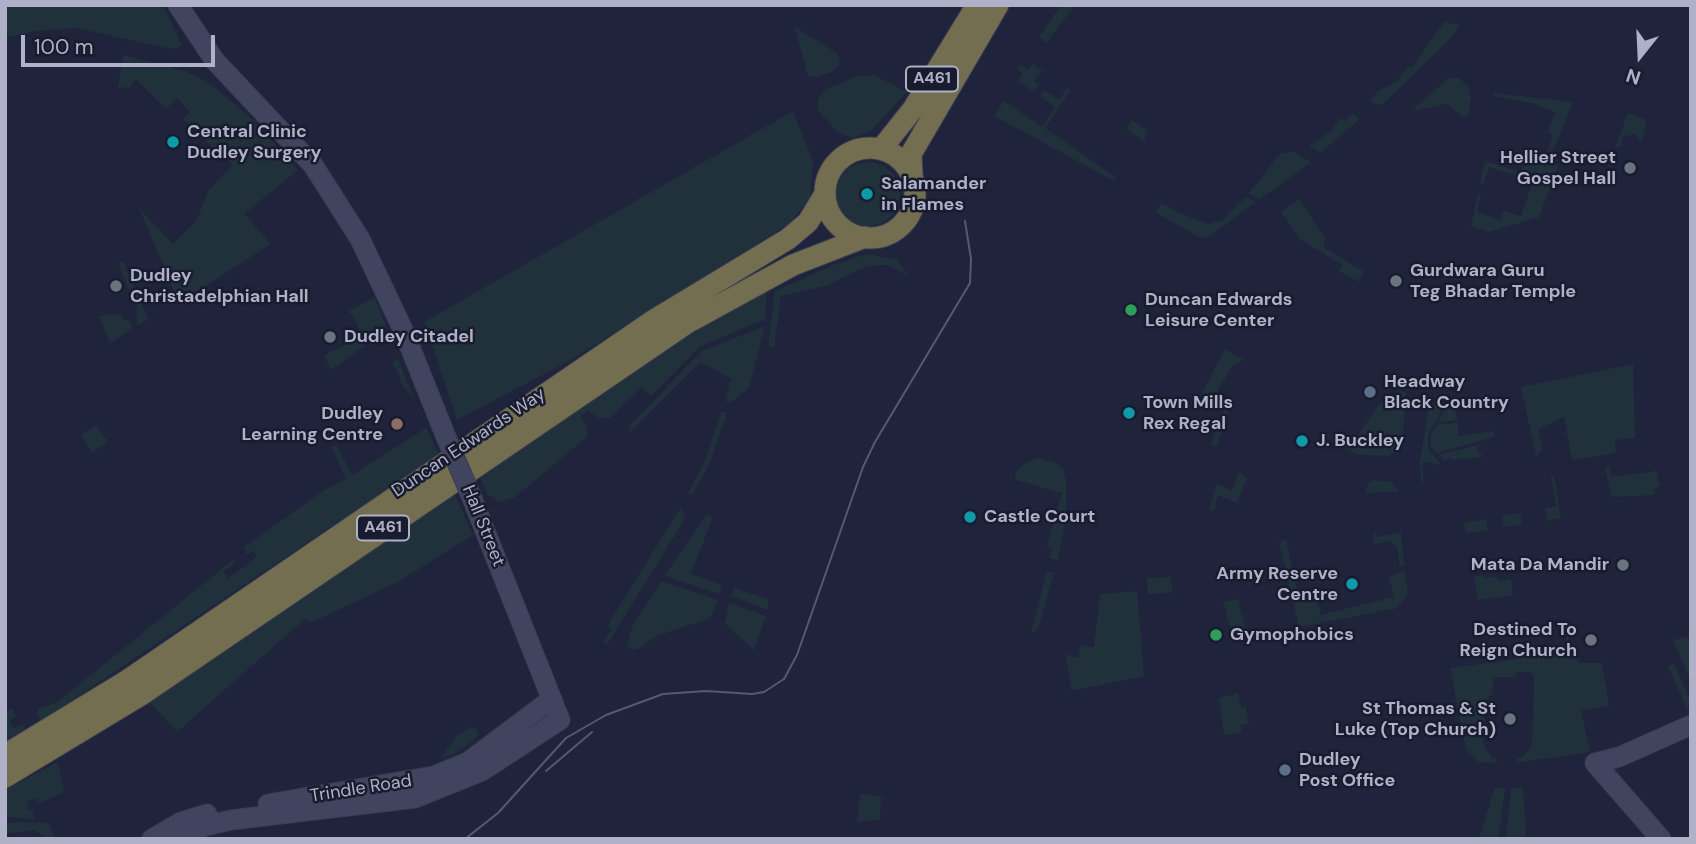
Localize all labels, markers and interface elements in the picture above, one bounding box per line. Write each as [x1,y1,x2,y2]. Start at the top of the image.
scale bar [24,21,219,65]
north arrow [1605,21,1675,91]
text: 100 m [34,33,94,61]
text: N [1623,62,1644,90]
road number: A461 [906,66,958,92]
place label: Central Clinic Dudley Surgery [187,121,321,164]
marker: Central Clinic Dudley Surgery [165,134,181,150]
place label: Hellier Street Gospel Hall [1500,147,1616,190]
marker: Hellier Street Gospel Hall [1622,160,1638,176]
place label: Salamander in Flames [881,173,986,216]
marker: Salamander in Flames [859,186,875,202]
place label: Gurdwara Guru Teg Bhadar Temple [1410,260,1576,302]
place label: Dudley Christadelphian Hall [130,265,309,308]
marker: Gurdwara Guru Teg Bhadar Temple [1388,273,1404,289]
marker: Dudley Christadelphian Hall [108,278,124,294]
place label: Duncan Edwards Leisure Center [1145,289,1292,332]
marker: Duncan Edwards Leisure Center [1123,302,1139,318]
place label: Dudley Citadel [344,326,474,348]
marker: Dudley Citadel [322,329,338,345]
place label: Headway Black Country [1384,371,1509,414]
street label: Duncan Edwards Way [388,384,550,502]
marker: Headway Black Country [1362,384,1378,400]
place label: Town Mills Rex Regal [1143,392,1233,434]
place label: Dudley Learning Centre [241,403,383,446]
marker: Town Mills Rex Regal [1121,405,1137,421]
marker: Dudley Learning Centre [389,416,405,432]
place label: J. Buckley [1316,430,1404,452]
marker: J. Buckley [1294,433,1310,449]
street label: Hall Street [457,482,509,570]
place label: Castle Court [984,506,1095,528]
marker: Castle Court [962,509,978,525]
road number: A461 [357,516,409,540]
place label: Mata Da Mandir [1471,554,1609,576]
marker: Mata Da Mandir [1615,557,1631,573]
place label: Army Reserve Centre [1216,563,1338,606]
marker: Army Reserve Centre [1344,576,1360,592]
place label: Destined To Reign Church [1460,619,1577,662]
place label: Gymophobics [1230,624,1354,646]
marker: Gymophobics [1208,627,1224,643]
marker: Destined To Reign Church [1583,632,1599,648]
place label: St Thomas & St Luke (Top Church) [1335,698,1496,740]
marker: St Thomas & St Luke (Top Church) [1502,711,1518,727]
place label: Dudley Post Office [1299,749,1395,792]
marker: Dudley Post Office [1277,762,1293,778]
street label: Trindle Road [309,770,413,808]

